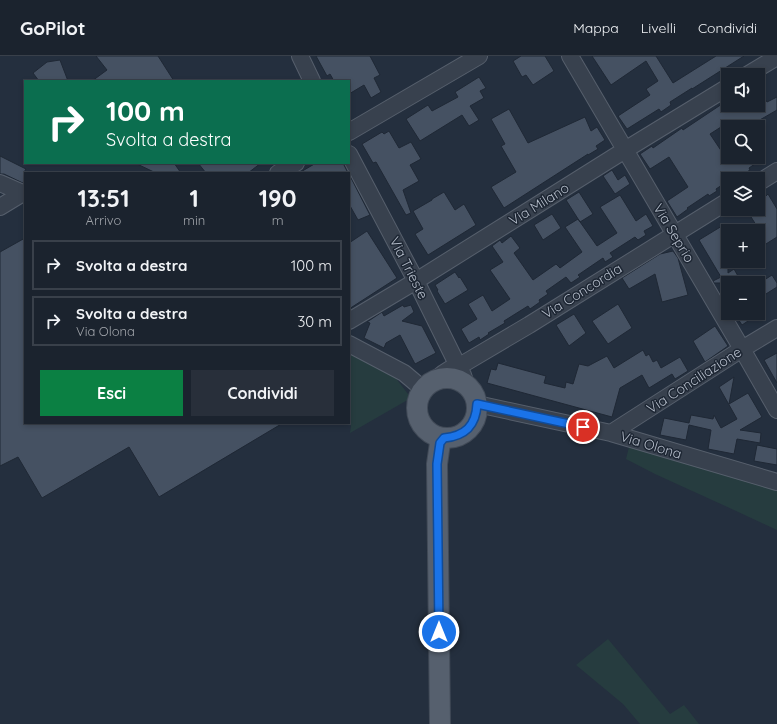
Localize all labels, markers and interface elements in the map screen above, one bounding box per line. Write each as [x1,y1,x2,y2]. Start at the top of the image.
text: GoPilot [20,16,86,40]
text: Mappa [573,19,619,37]
text: Livelli [641,19,676,37]
text: Condividi [698,19,757,37]
map controls [721,68,765,320]
button: sound [721,68,765,112]
text: 100 m [106,93,185,128]
icon: right [40,96,92,148]
button: search [721,120,765,164]
text: Svolta a destra [106,128,232,151]
button: layers [721,172,765,216]
street label: Via Milano [506,178,572,230]
text: 13:51 [78,183,129,213]
text: 1 [189,183,199,213]
text: 190 [259,183,296,213]
street label: Via Seprio [649,200,699,266]
text: Arrivo [86,212,121,228]
text: min [183,212,205,228]
text: m [272,212,284,228]
button: + [721,224,765,268]
street label: Via Trieste [386,234,432,302]
icon: right [42,254,64,276]
text: Svolta a destra [76,256,187,275]
text: 100 m [291,256,332,275]
street label: Via Concordia [539,259,625,323]
button: − [721,276,765,320]
text: Svolta a destra [76,304,187,323]
icon: right [42,310,64,332]
text: 30 m [297,312,332,331]
text: Via Olona [76,323,135,339]
street label: Via Conciliazione [643,343,745,417]
button: Esci [40,370,183,416]
button: Condividi [191,370,334,416]
pin [566,410,600,444]
icon: arrive [572,416,594,438]
street label: Via Olona [618,427,684,463]
position arrow [418,611,460,653]

